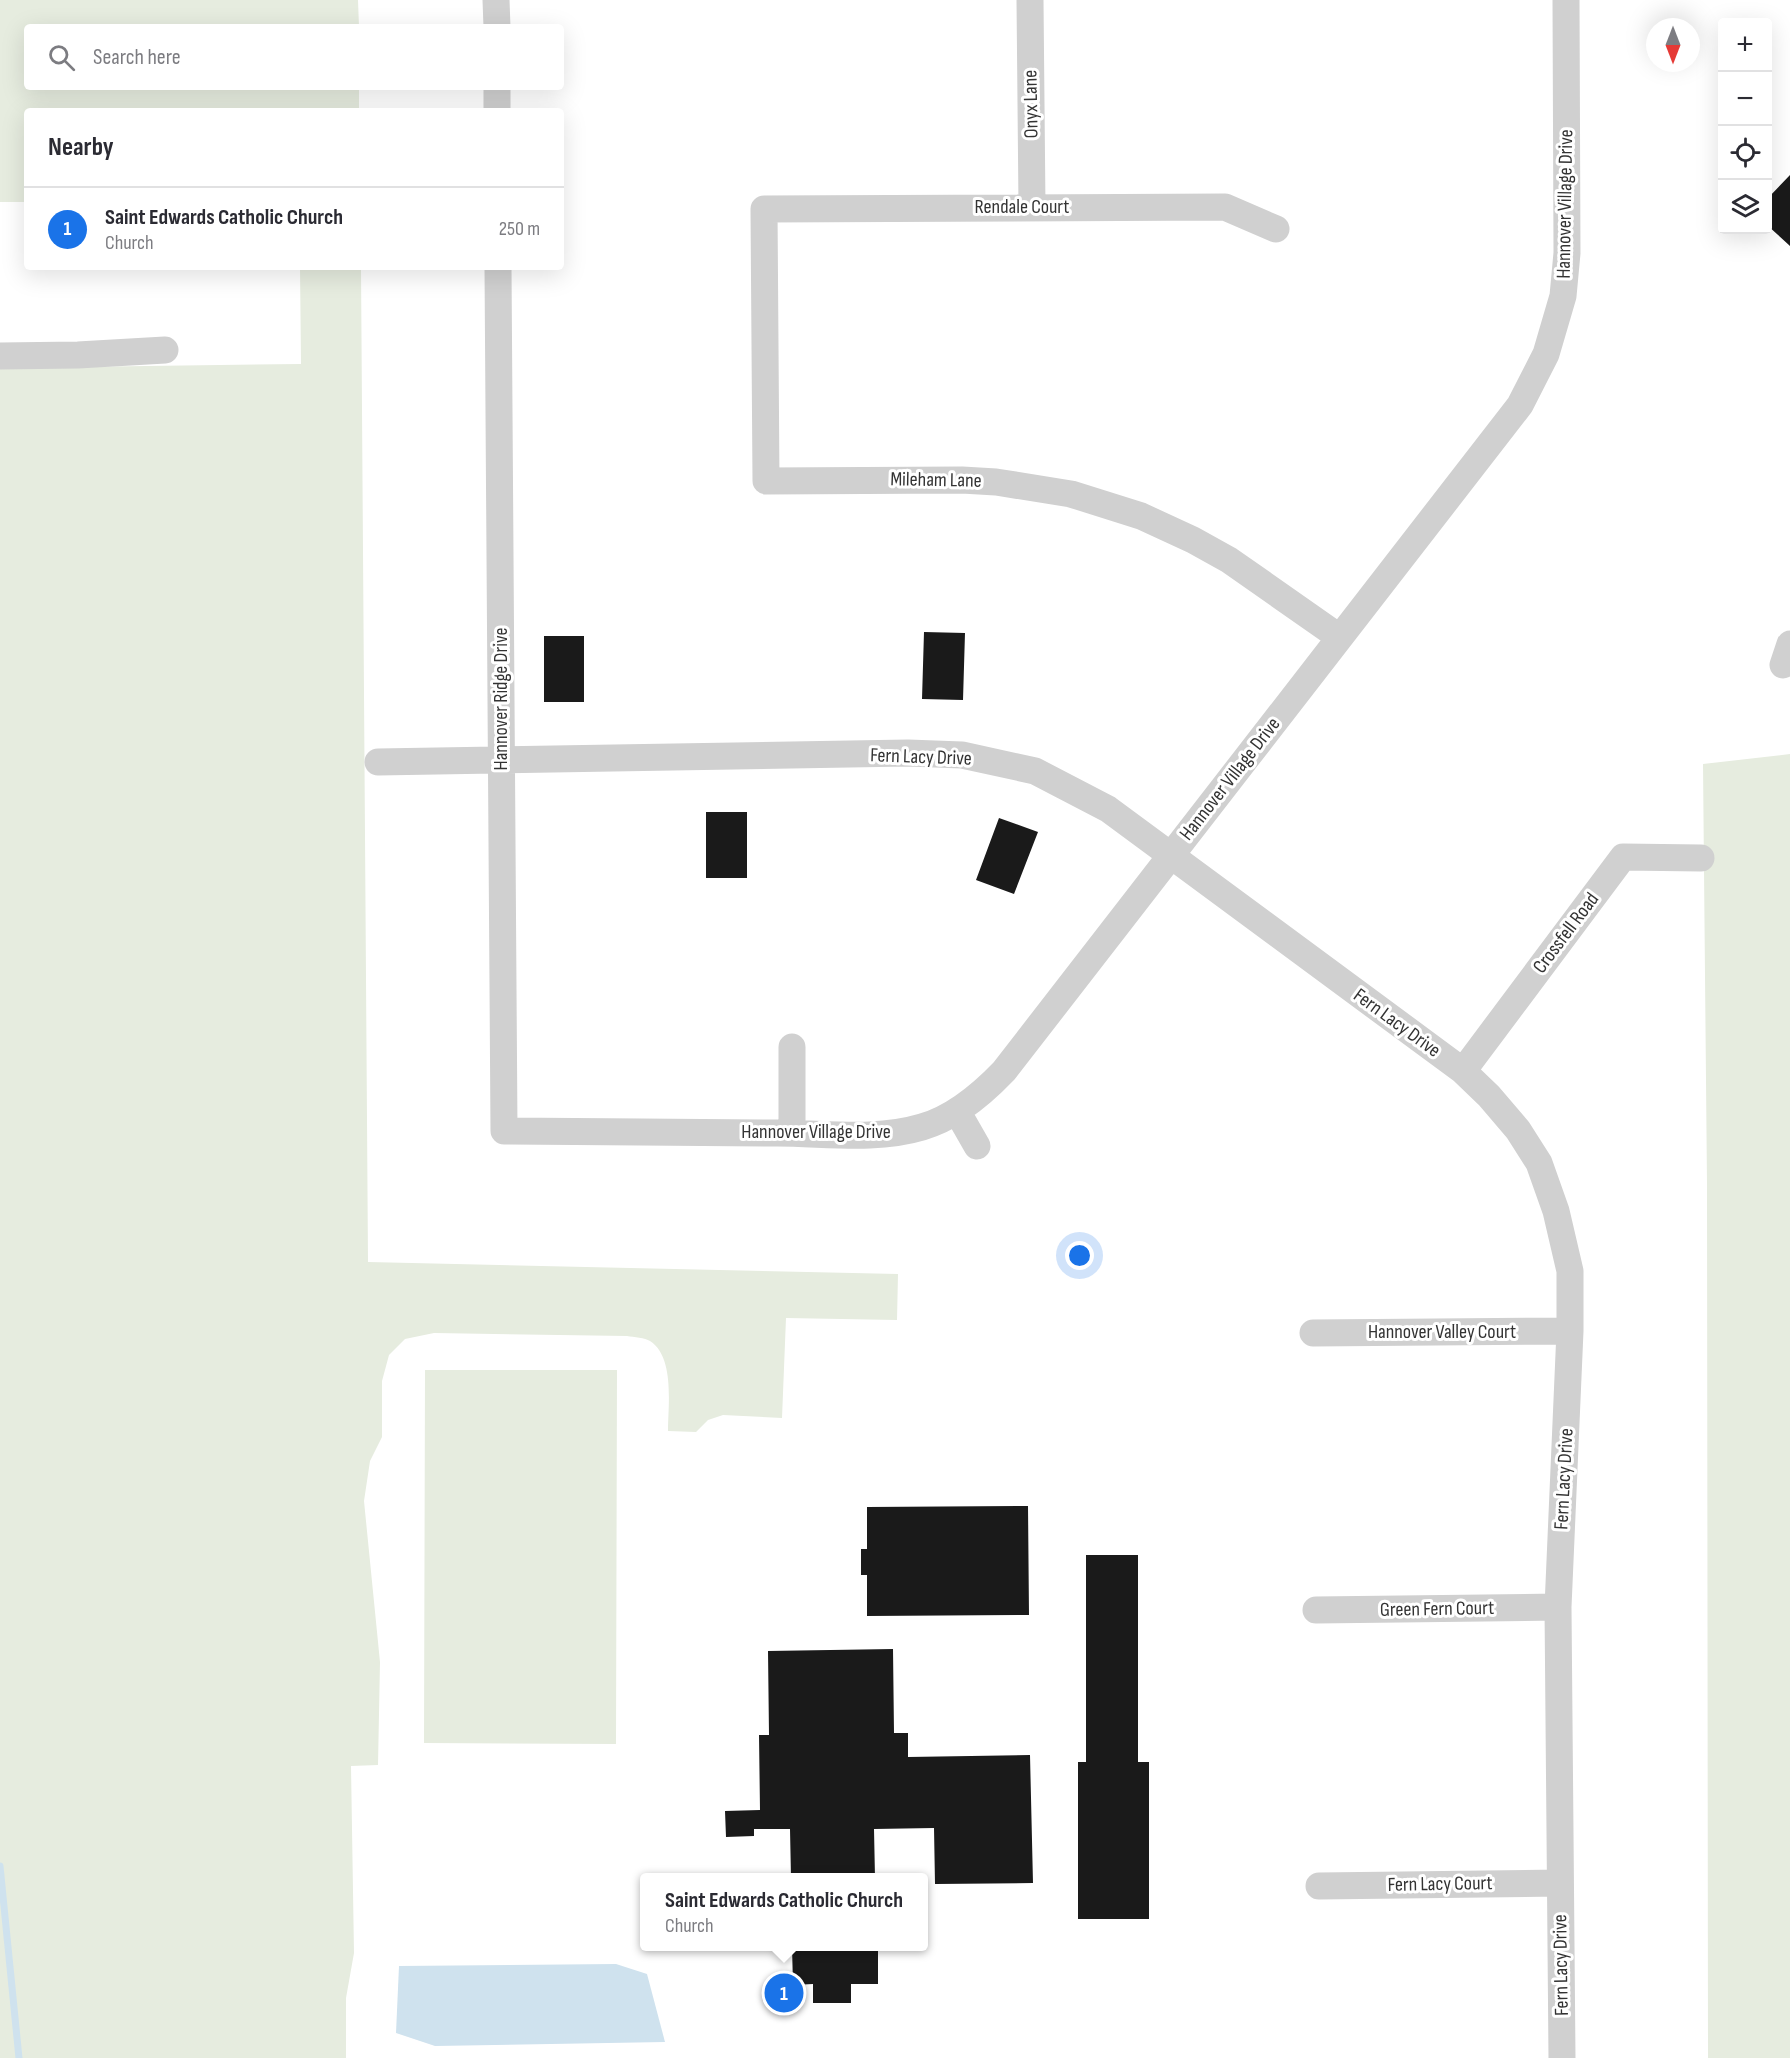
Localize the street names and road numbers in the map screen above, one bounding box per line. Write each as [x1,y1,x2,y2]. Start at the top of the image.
street label: Onyx Lane [1018,70,1044,138]
street label: Hannover Village Drive [1552,129,1578,279]
street label: Rendale Court [975,195,1069,219]
street label: Mileham Lane [890,467,982,493]
street label: Hannover Ridge Drive [489,628,513,771]
street label: Hannover Village Drive [1175,713,1285,845]
street label: Fern Lacy Drive [870,743,972,771]
street label: Crossfell Road [1528,888,1604,978]
street label: Fern Lacy Drive [1349,983,1445,1063]
street label: Hannover Village Drive [741,1120,891,1144]
street label: Hannover Valley Court [1368,1320,1516,1344]
street label: Fern Lacy Drive [1549,1428,1579,1530]
street label: Green Fern Court [1380,1596,1494,1622]
street label: Fern Lacy Court [1387,1871,1493,1897]
street label: Fern Lacy Drive [1548,1914,1574,2016]

